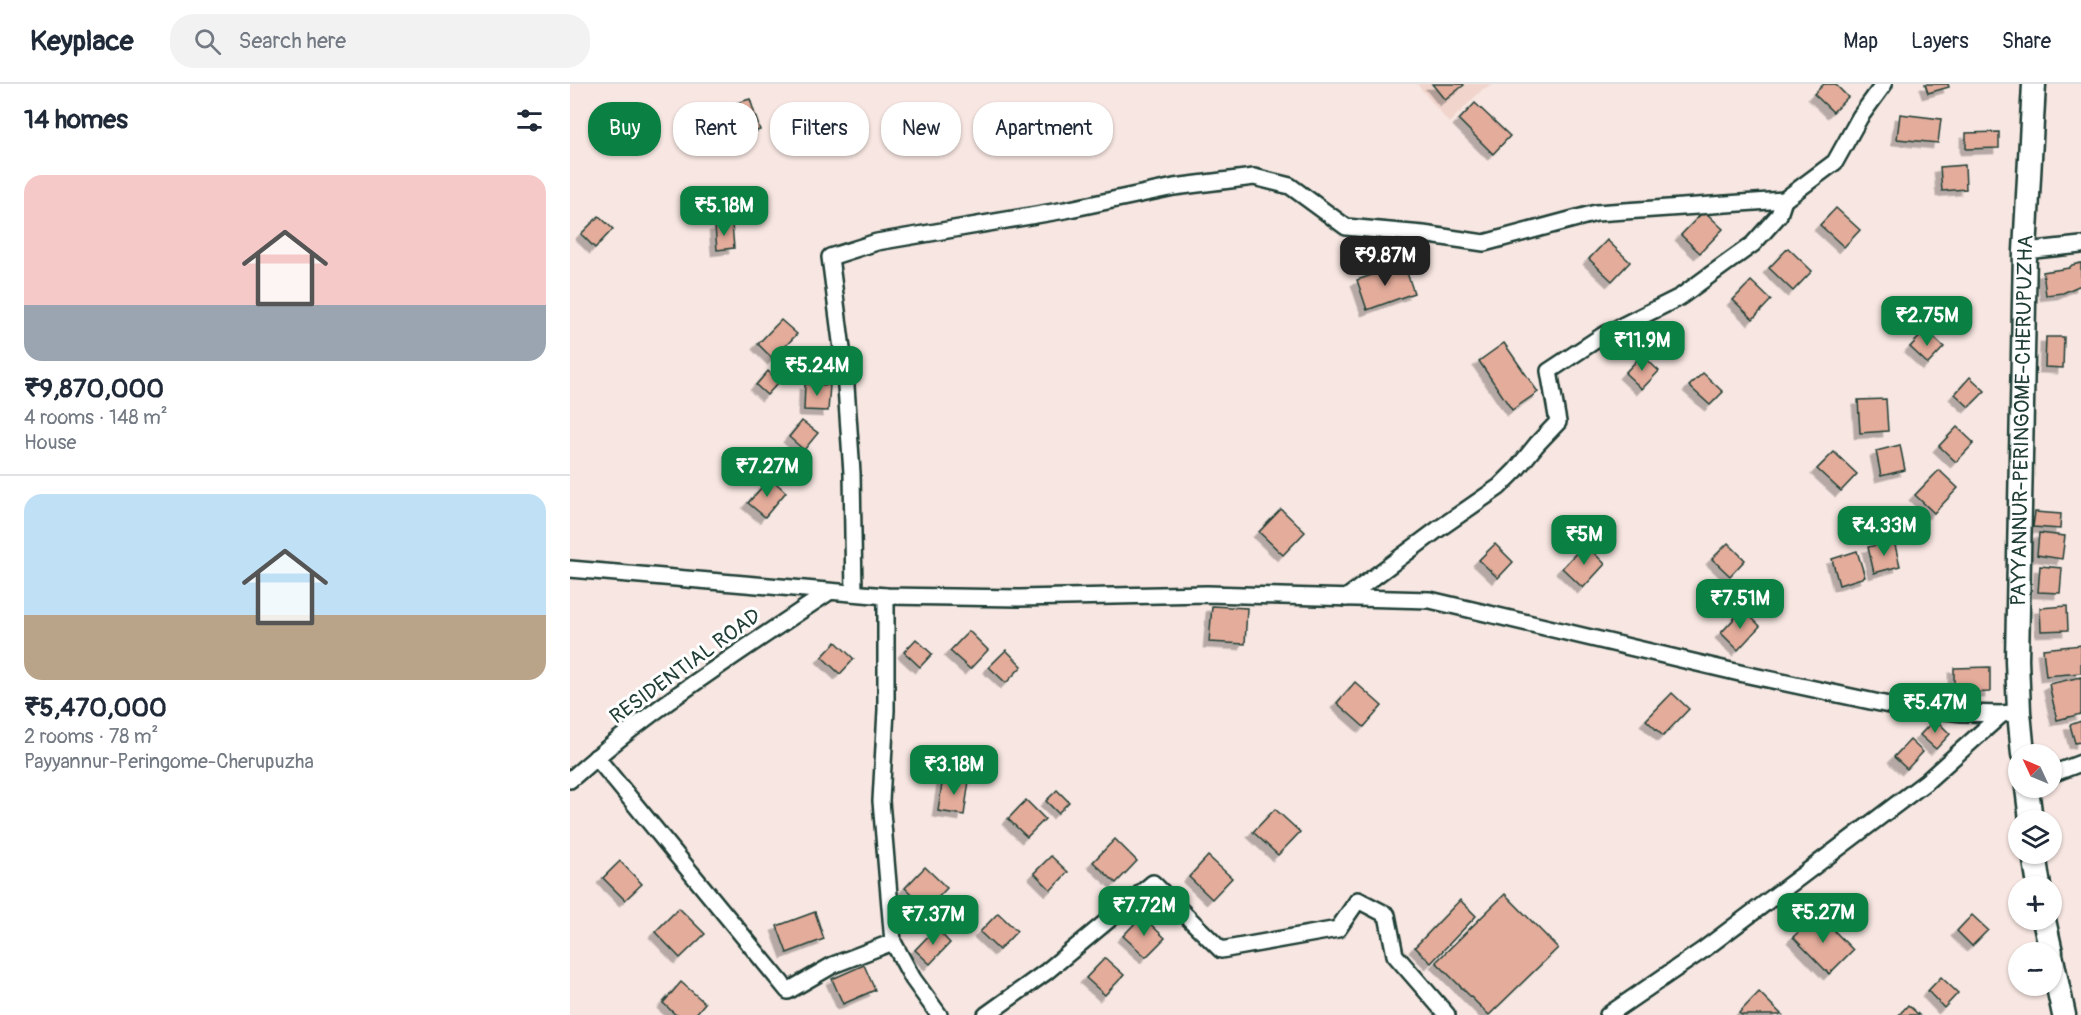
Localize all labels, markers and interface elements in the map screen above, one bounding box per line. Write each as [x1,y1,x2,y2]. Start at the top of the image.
search box [170,14,590,68]
text: Keyplace [30,24,134,59]
icon: search [191,25,224,58]
text: Search here [239,27,346,55]
text: Map [1843,28,1878,55]
text: Layers [1911,28,1969,55]
text: Share [2002,28,2051,55]
chip: Buy [588,102,661,156]
chip: Rent [673,102,758,156]
chip: Filters [770,102,869,156]
chip: New [881,102,961,156]
chip: Apartment [973,102,1113,156]
text: 14 homes [24,104,128,136]
icon: filters [513,104,546,137]
pin: ₹5.18M [675,186,773,237]
text: ₹5.18M [694,193,754,218]
icon: home [231,214,339,322]
street label: PAYYANNUR-PERINGOME-CHERUPUZHA [2005,234,2040,606]
pin: ₹9.87M [1336,236,1434,287]
text: ₹9.87M [1354,243,1416,268]
pin: ₹2.75M [1878,296,1976,347]
text: ₹2.75M [1895,303,1959,328]
pin: ₹11.9M [1593,321,1691,372]
text: ₹11.9M [1614,328,1670,353]
pin: ₹5.24M [768,346,866,397]
text: ₹5.24M [785,353,849,378]
text: ₹9,870,000 [24,373,164,405]
text: 4 rooms · 148 m² [24,405,168,430]
text: House [24,430,76,455]
pin: ₹7.27M [718,447,816,498]
text: ₹7.27M [735,454,799,479]
pin: ₹4.33M [1835,506,1933,557]
text: ₹4.33M [1852,513,1916,538]
pin: ₹5M [1555,515,1613,566]
text: ₹5M [1565,522,1603,547]
icon: home [231,533,339,641]
pin: ₹7.51M [1691,579,1789,630]
text: ₹7.51M [1710,586,1770,611]
street label: RESIDENTIAL ROAD [605,603,766,730]
pin: ₹5.47M [1886,683,1984,734]
text: ₹5.47M [1903,690,1967,715]
text: ₹5,470,000 [24,692,167,724]
text: 2 rooms · 78 m² [24,724,158,749]
north arrow [2008,744,2062,798]
map controls [2008,744,2062,996]
pin: ₹3.18M [905,745,1003,796]
text: Payyannur-Peringome-Cherupuzha [24,749,314,774]
text: ₹3.18M [924,752,984,777]
button: layers [2008,810,2062,864]
button: + [2008,876,2062,930]
pin: ₹7.72M [1095,886,1193,937]
text: ₹7.72M [1112,893,1176,918]
pin: ₹5.27M [1774,893,1872,944]
pin: ₹7.37M [884,895,982,946]
text: ₹5.27M [1791,900,1855,925]
text: ₹7.37M [901,902,965,927]
button: − [2008,942,2062,996]

